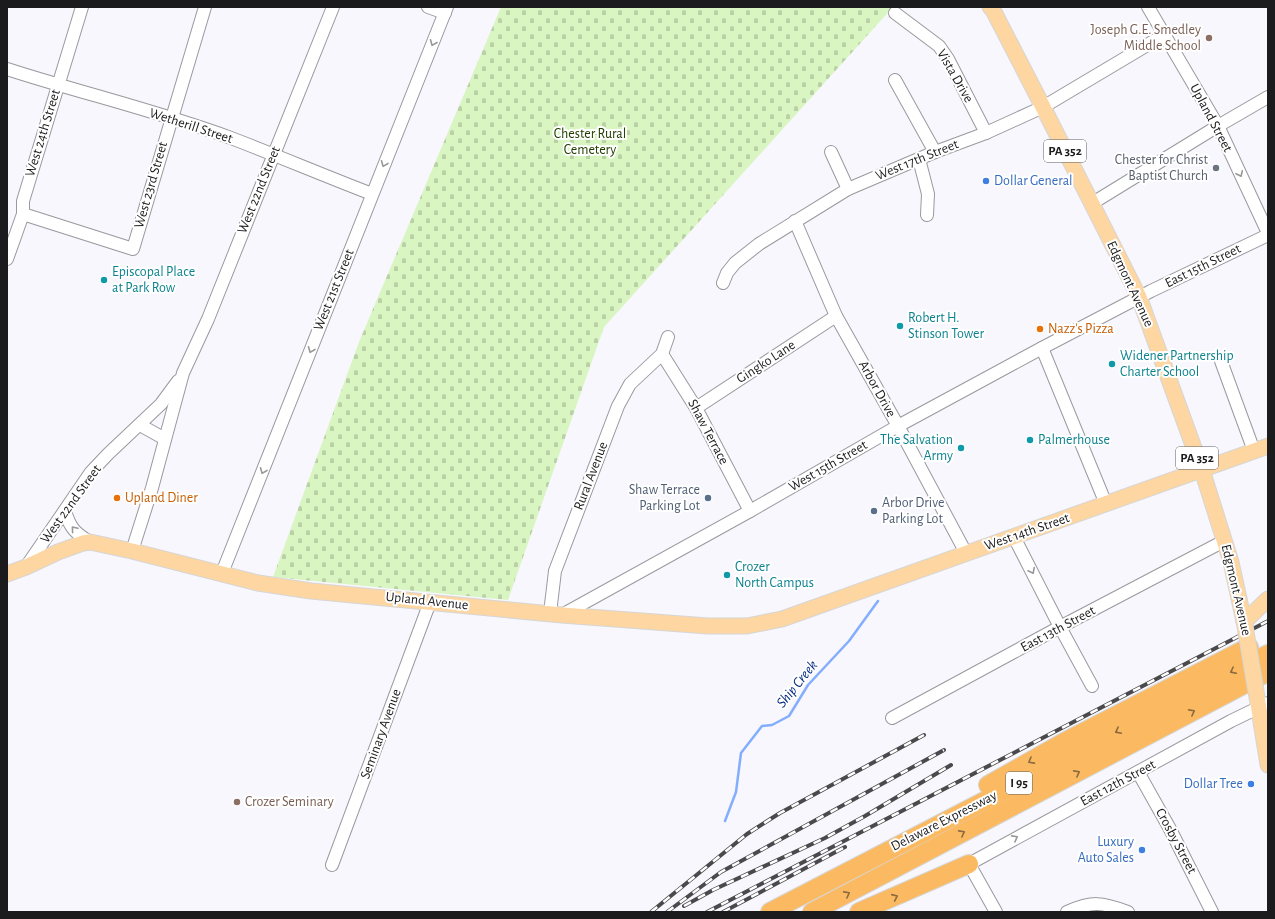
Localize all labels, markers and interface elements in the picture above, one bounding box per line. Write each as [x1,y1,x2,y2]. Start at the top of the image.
place label: Joseph G.E. Smedley Middle School [1091,23,1201,53]
marker: Joseph G.E. Smedley Middle School [1204,33,1214,43]
one-way arrow [429,40,437,47]
street label: Vista Drive [934,47,976,105]
street label: Upland Street [1187,82,1235,155]
street label: West 24th Street [23,87,63,178]
street label: Wetherill Street [148,106,235,146]
park label: Chester Rural Cemetery [554,127,626,157]
street label: West 17th Street [874,137,961,183]
street label: West 23rd Street [132,140,170,230]
road number: PA 352 [1044,140,1086,162]
street label: West 22nd Street [235,144,283,236]
place label: Chester for Christ Baptist Church [1115,153,1209,183]
one-way arrow [381,160,389,167]
marker: Chester for Christ Baptist Church [1211,163,1221,173]
one-way arrow [1235,169,1243,177]
place label: Dollar General [994,174,1073,188]
marker: Dollar General [981,176,991,186]
street label: Edgmont Avenue [1104,239,1156,329]
street label: East 15th Street [1163,241,1244,290]
street label: West 21st Street [311,247,357,333]
place label: Episcopal Place at Park Row [112,265,195,295]
marker: Episcopal Place at Park Row [99,275,109,285]
place label: Robert H. Stinson Tower [908,311,984,341]
marker: Robert H. Stinson Tower [895,321,905,331]
place label: Nazz's Pizza [1048,322,1114,336]
marker: Nazz's Pizza [1035,324,1045,334]
street label: Gingko Lane [734,338,798,386]
one-way arrow [307,346,315,353]
place label: Widener Partnership Charter School [1120,349,1234,379]
street label: Arbor Drive [856,358,898,420]
marker: Widener Partnership Charter School [1107,359,1117,369]
street label: Shaw Terrace [685,397,731,467]
place label: The Salvation Army [880,433,953,463]
place label: Palmerhouse [1038,433,1110,447]
marker: Palmerhouse [1025,435,1035,445]
street label: West 15th Street [786,438,870,494]
street label: Rural Avenue [572,440,610,512]
marker: The Salvation Army [956,443,966,453]
road number: PA 352 [1176,447,1218,469]
street label: West 22nd Street [38,462,104,546]
one-way arrow [260,466,268,474]
place label: Shaw Terrace Parking Lot [629,483,701,513]
place label: Upland Diner [125,491,198,505]
marker: Upland Diner [112,493,122,503]
marker: Shaw Terrace Parking Lot [703,493,713,503]
place label: Arbor Drive Parking Lot [882,496,944,526]
marker: Arbor Drive Parking Lot [869,506,879,516]
street label: West 14th Street [983,511,1072,553]
one-way arrow [71,527,78,534]
street label: Edgmont Avenue [1219,543,1253,637]
place label: Crozer North Campus [735,560,814,590]
one-way arrow [1027,567,1035,575]
marker: Crozer North Campus [722,570,732,580]
street label: Upland Avenue [385,590,469,612]
street label: East 13th Street [1018,603,1098,655]
water label: Ship Creek [774,657,820,710]
one-way arrow [1230,667,1238,674]
street label: Seminary Avenue [358,687,404,781]
one-way arrow [1187,709,1195,717]
one-way arrow [1115,727,1122,734]
one-way arrow [1028,757,1035,764]
street label: East 12th Street [1078,757,1158,809]
one-way arrow [1072,770,1080,777]
road number: I 95 [1006,772,1032,794]
place label: Dollar Tree [1184,777,1243,791]
marker: Dollar Tree [1246,779,1256,789]
street label: Delaware Expressway [889,788,999,854]
place label: Crozer Seminary [245,795,334,809]
marker: Crozer Seminary [232,797,242,807]
street label: Crosby Street [1153,806,1199,876]
one-way arrow [957,830,965,838]
place label: Luxury Auto Sales [1078,835,1134,865]
one-way arrow [1011,836,1018,843]
marker: Luxury Auto Sales [1137,845,1147,855]
one-way arrow [842,891,850,899]
one-way arrow [891,894,898,902]

